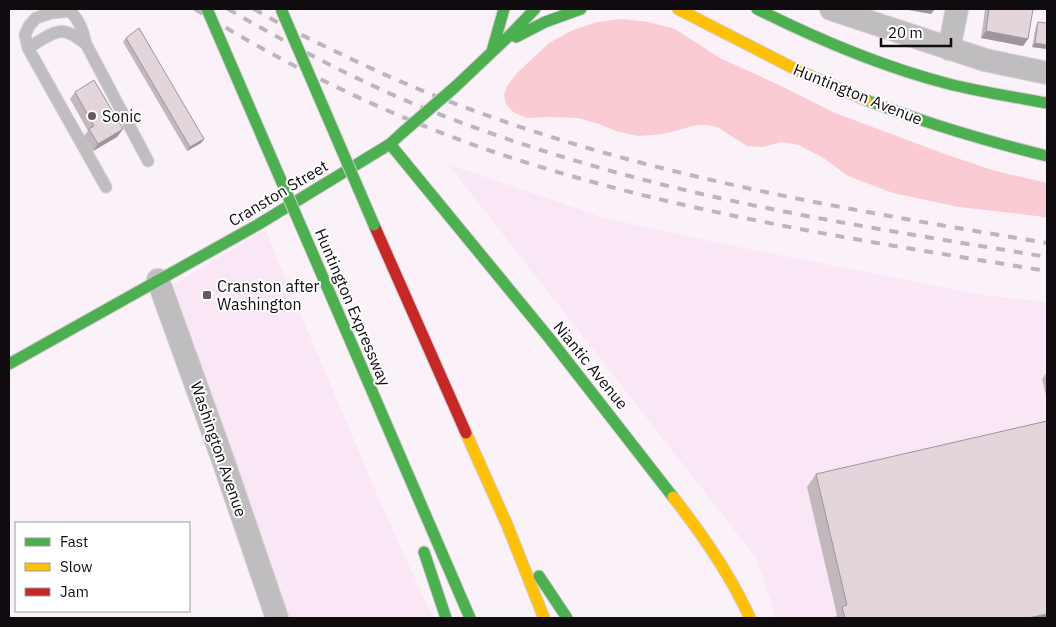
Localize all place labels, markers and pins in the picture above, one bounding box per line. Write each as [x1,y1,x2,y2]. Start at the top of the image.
place label: Sonic [102,106,141,126]
marker: Sonic [86,110,98,122]
place label: Cranston after Washington [217,276,319,314]
marker: Cranston after Washington [201,289,213,301]

